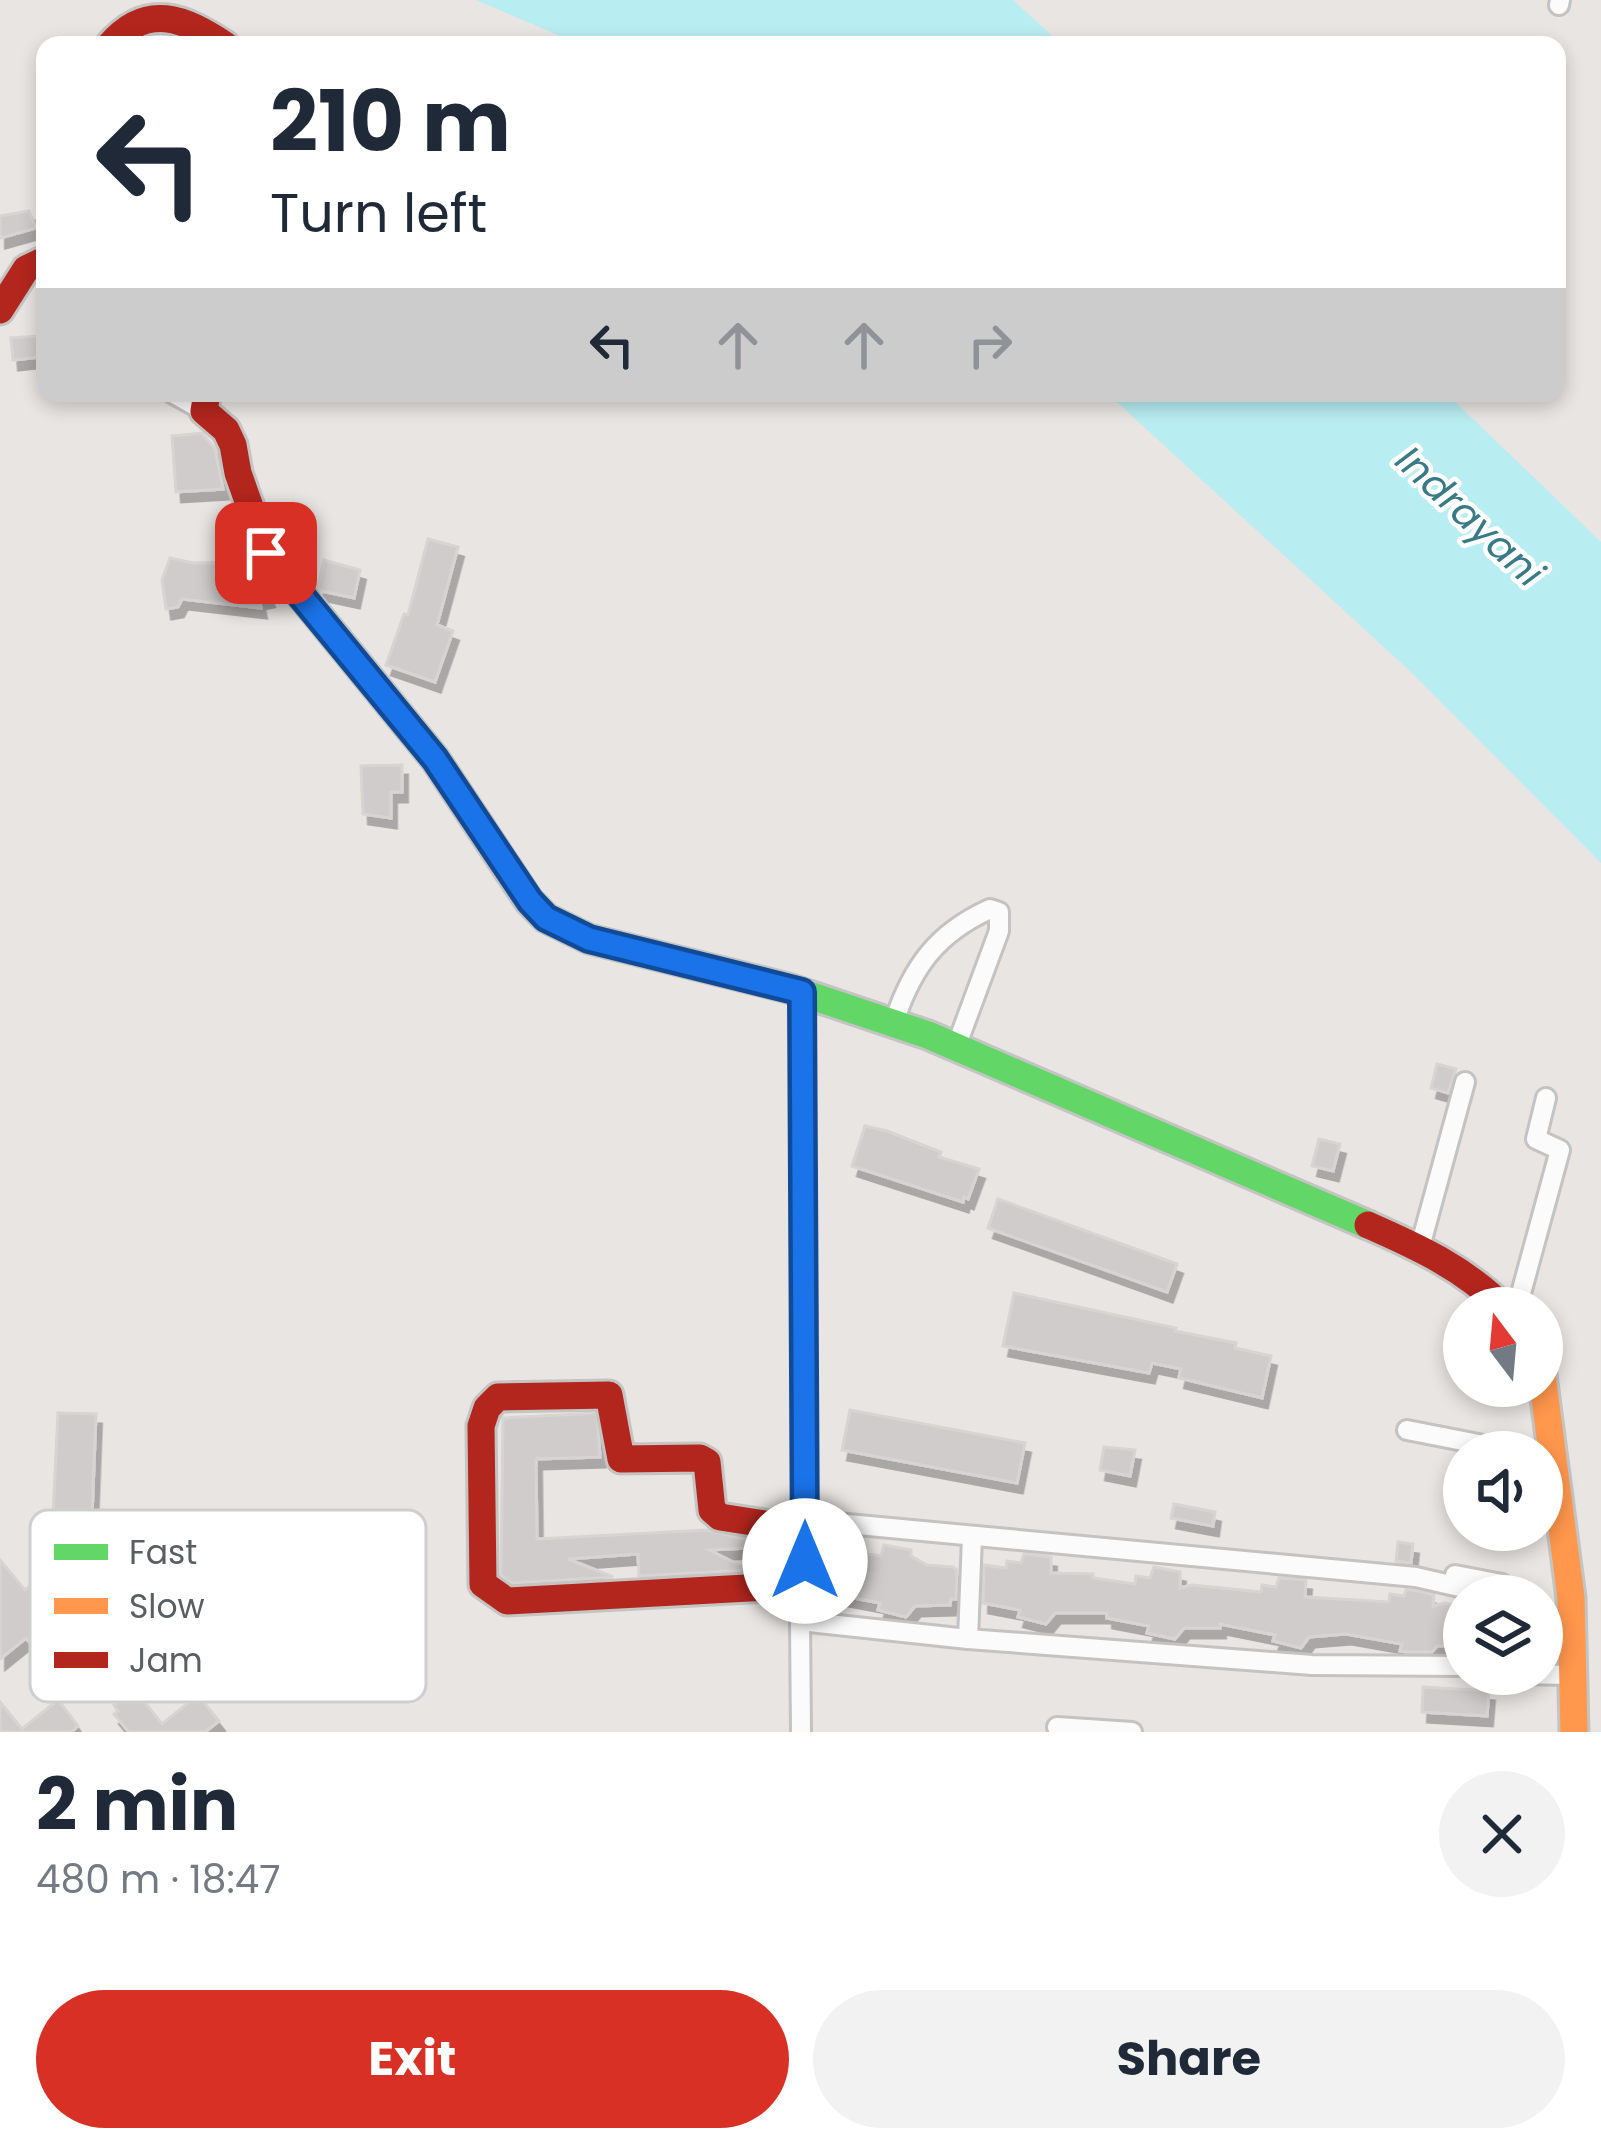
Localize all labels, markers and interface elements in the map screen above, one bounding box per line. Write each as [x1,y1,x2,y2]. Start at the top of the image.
text: 210 m [270,63,511,180]
icon: left [72,84,228,240]
text: Turn left [270,175,487,251]
icon: left [579,312,645,378]
icon: ahead [705,312,771,378]
icon: ahead [831,312,897,378]
icon: right [957,312,1023,378]
water label: Indrayani [1383,433,1557,600]
pin [215,502,317,604]
icon: arrive [233,520,299,586]
north arrow [1443,1287,1563,1407]
map controls [1443,1287,1563,1695]
button: sound [1443,1431,1563,1551]
position arrow [742,1498,868,1624]
legend [30,1510,426,1702]
text: Fast [129,1529,197,1576]
button: layers [1443,1575,1563,1695]
text: Slow [129,1583,205,1630]
text: Jam [129,1637,203,1684]
text: 2 min [36,1754,238,1855]
button: close [1439,1771,1565,1897]
text: 480 m · 18:47 [36,1852,281,1907]
button: Exit [36,1990,789,2128]
button: Share [813,1990,1565,2128]

